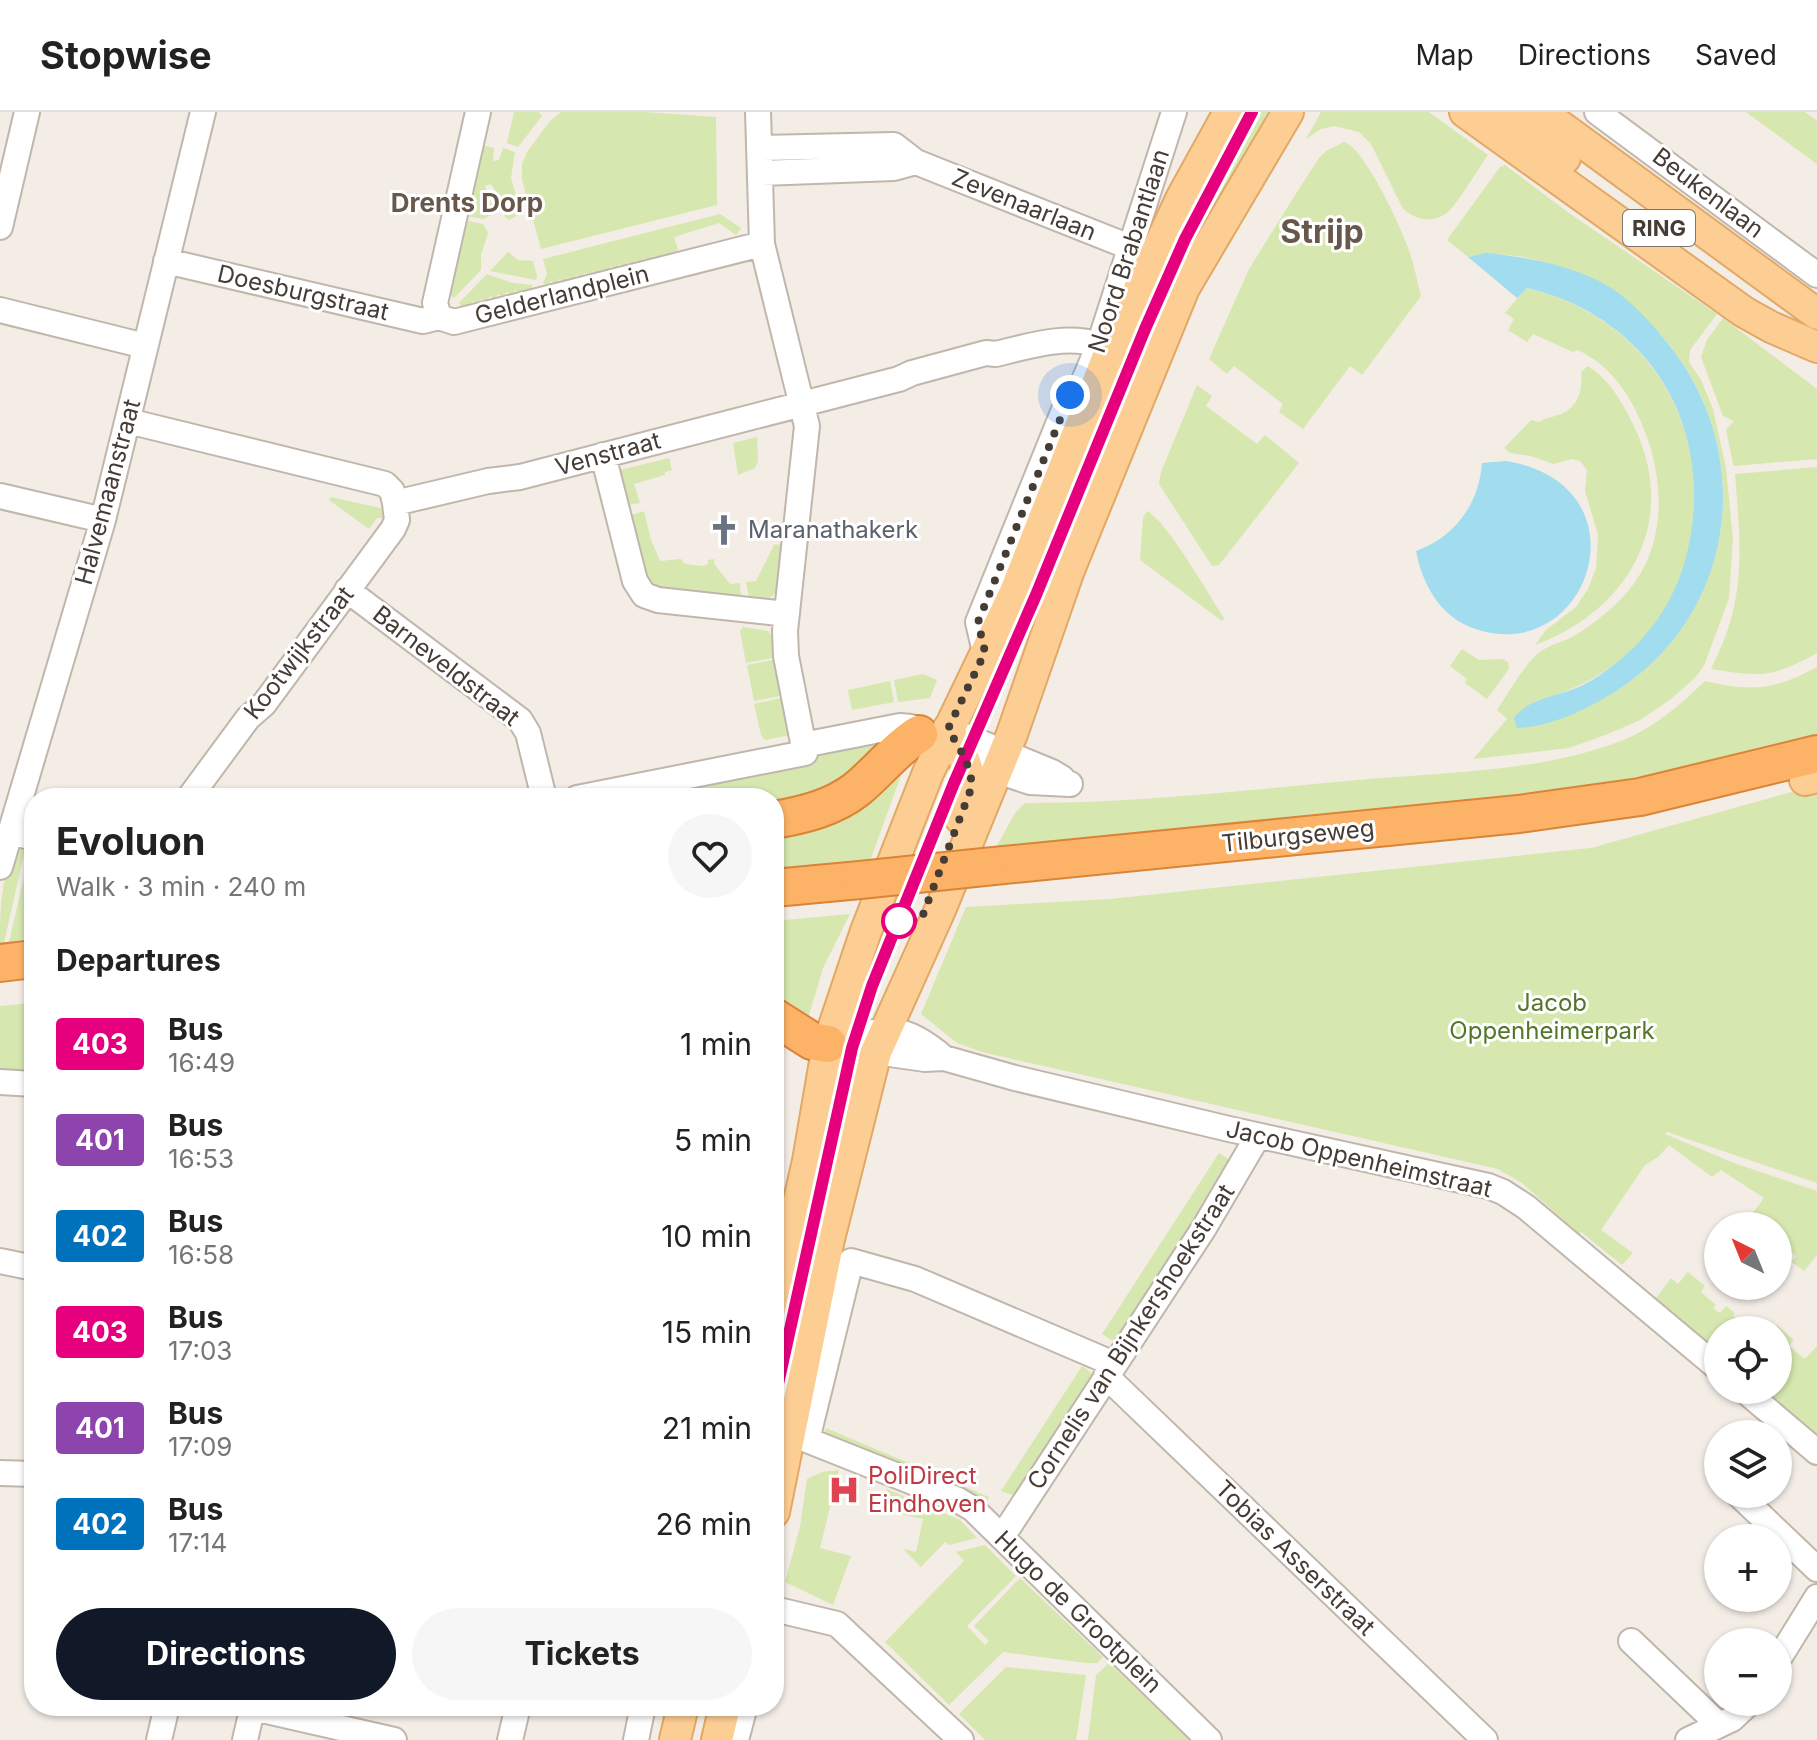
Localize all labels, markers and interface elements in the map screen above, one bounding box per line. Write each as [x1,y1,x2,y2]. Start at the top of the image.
text: Stopwise [40,32,212,78]
text: Map [1415,38,1474,72]
text: Directions [1518,38,1651,72]
text: Saved [1695,38,1777,72]
street label: Beukenlaan [1647,141,1770,244]
street label: Noord Brabantlaan [1082,145,1175,356]
street label: Zevenaarlaan [948,162,1101,247]
district label: Drents Dorp [391,187,543,218]
road number: RING [1623,210,1695,246]
district label: Strijp [1280,212,1364,251]
street label: Doesburgstraat [215,259,392,326]
street label: Gelderlandplein [472,259,652,330]
your location [1050,375,1090,415]
street label: Halvemaanstraat [69,396,146,588]
street label: Venstraat [552,426,664,481]
church icon: Maranathakerk [707,513,741,547]
place label: Maranathakerk [748,515,918,544]
street label: Kootwijkstraat [238,580,360,725]
street label: Barneveldstraat [367,599,526,732]
street label: Tilburgseweg [1220,813,1376,858]
button: heart [668,814,752,898]
text: Evoluon [56,818,205,864]
text: Walk · 3 min · 240 m [56,871,306,902]
unlabelled marker [882,904,916,938]
text: Departures [56,942,221,978]
park label: Jacob Oppenheimerpark [1449,988,1655,1045]
text: Bus [168,1011,223,1047]
text: 1 min [680,1026,752,1062]
text: 403 [72,1027,128,1061]
text: 16:49 [168,1047,235,1078]
text: Bus [168,1107,223,1143]
street label: Jacob Oppenheimstraat [1223,1114,1495,1203]
text: 5 min [674,1122,752,1158]
text: 401 [75,1123,125,1157]
text: 16:53 [168,1143,234,1174]
street label: Cornelis van Bijnkershoekstraat [1021,1178,1240,1495]
text: Bus [168,1203,223,1239]
north arrow [1704,1212,1792,1300]
map controls [1704,1212,1792,1716]
text: 10 min [661,1218,752,1254]
text: 402 [72,1219,128,1253]
text: 16:58 [168,1239,234,1270]
text: Bus [168,1299,223,1335]
text: 15 min [662,1314,752,1350]
text: 403 [72,1315,128,1349]
button: locate [1704,1316,1792,1404]
text: 17:03 [168,1335,232,1366]
text: Bus [168,1395,223,1431]
text: 21 min [662,1410,752,1446]
text: 401 [75,1411,125,1445]
button: layers [1704,1420,1792,1508]
text: 17:09 [168,1431,232,1462]
place label: PoliDirect Eindhoven [868,1461,986,1518]
hospital icon: PoliDirect Eindhoven [827,1473,861,1507]
street label: Tobias Asserstraat [1209,1474,1381,1641]
text: Bus [168,1491,223,1527]
text: 26 min [655,1506,752,1542]
text: 402 [72,1507,128,1541]
street label: Hugo de Grootplein [989,1524,1168,1699]
button: + [1704,1524,1792,1612]
text: 17:14 [168,1527,227,1558]
button: Directions [56,1608,396,1700]
button: Tickets [412,1608,752,1700]
button: − [1704,1628,1792,1716]

